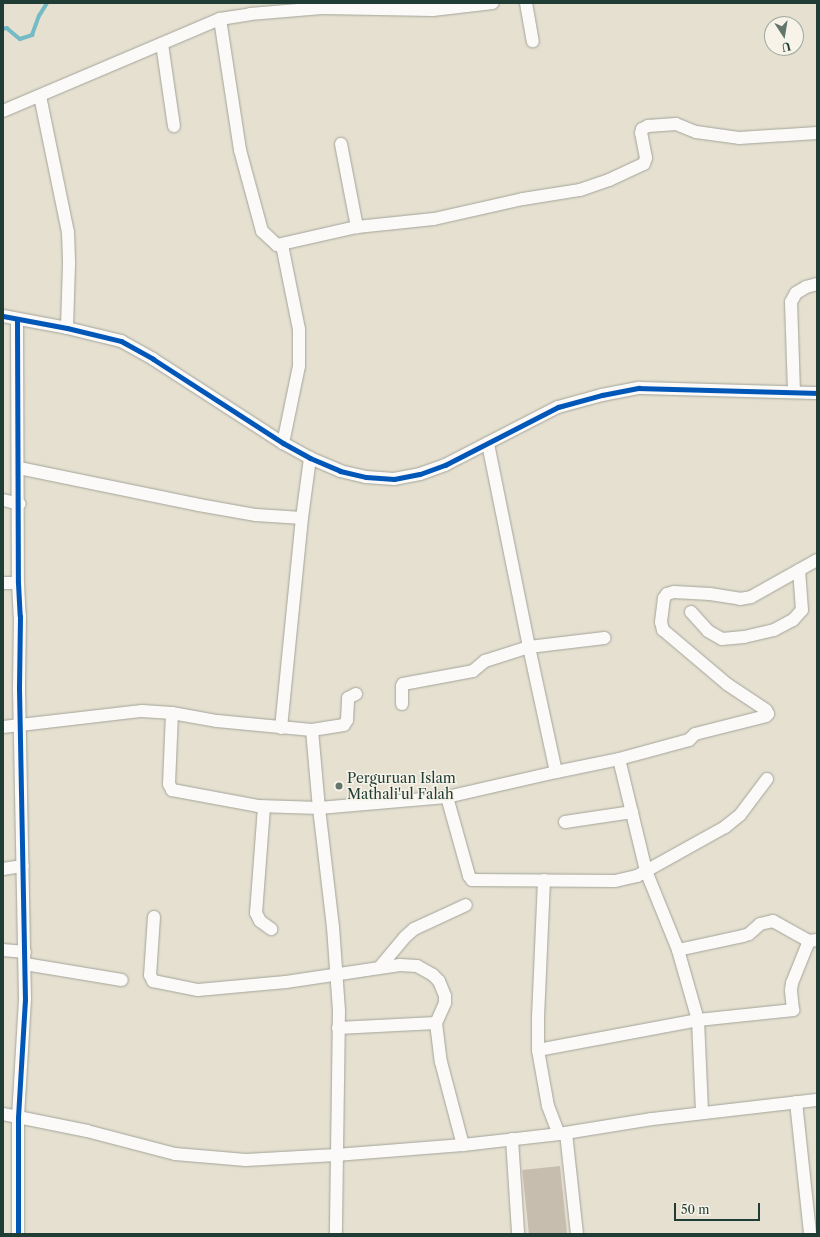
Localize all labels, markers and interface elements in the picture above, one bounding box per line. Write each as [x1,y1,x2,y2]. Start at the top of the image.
north arrow [764,16,804,56]
text: U [780,39,792,55]
place label: Perguruan Islam Mathali'ul Falah [347,770,456,802]
marker: Perguruan Islam Mathali'ul Falah [334,781,344,791]
scale bar [676,1195,762,1221]
text: 50 m [681,1202,710,1217]

